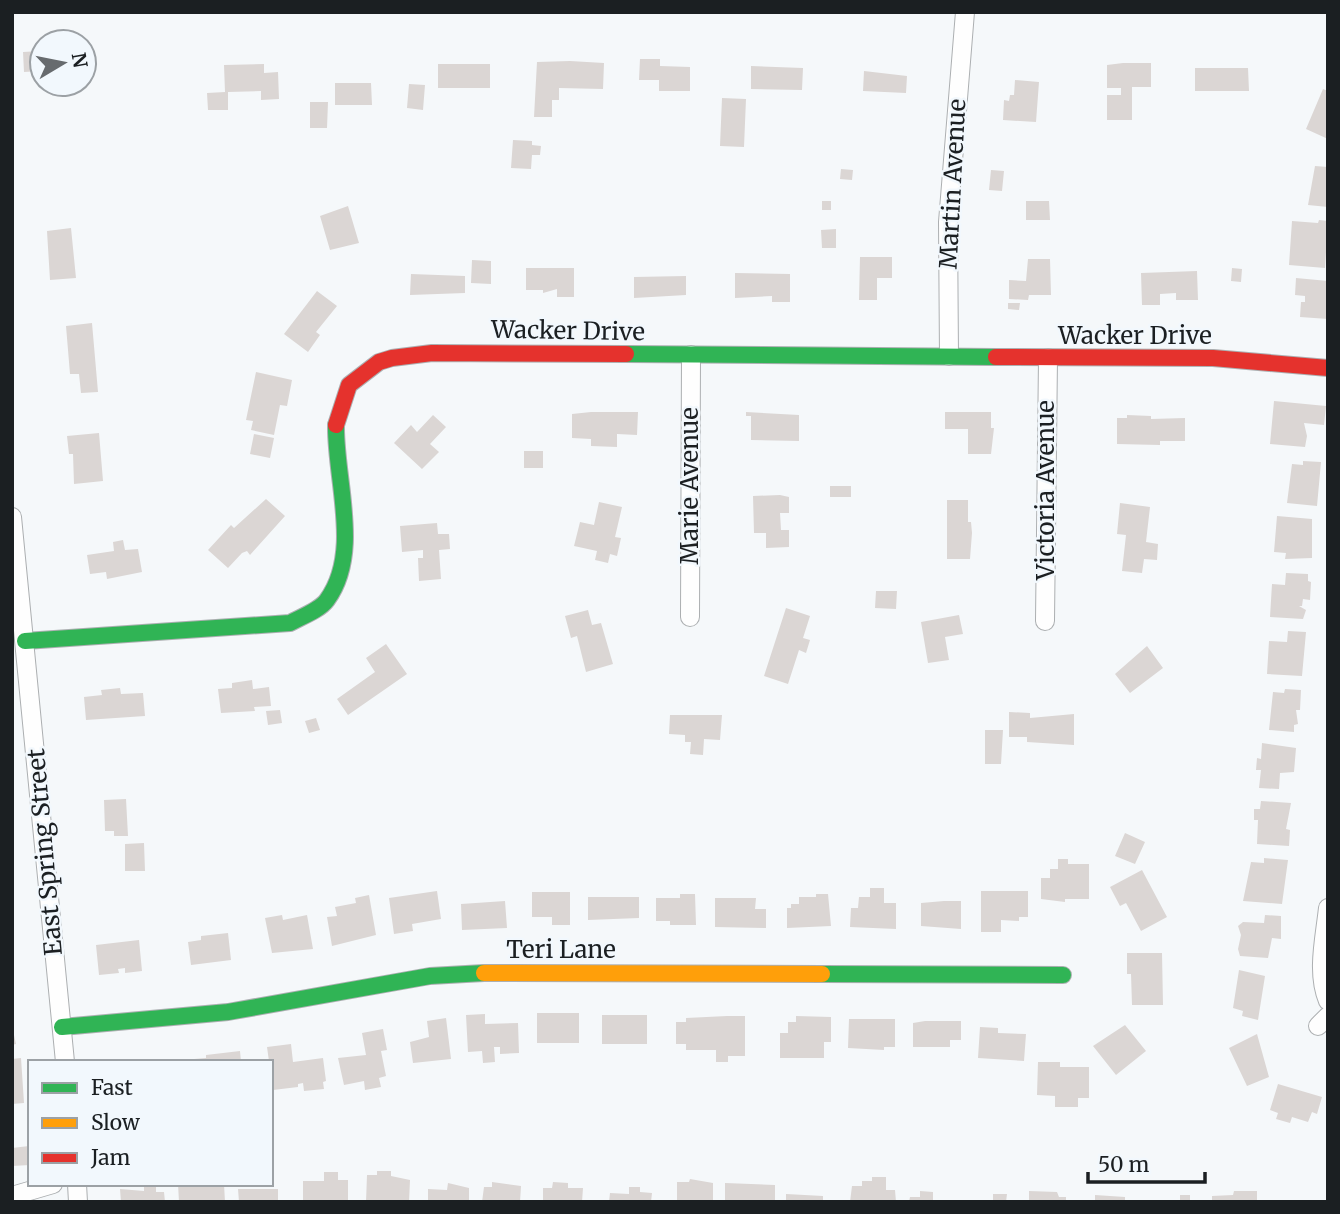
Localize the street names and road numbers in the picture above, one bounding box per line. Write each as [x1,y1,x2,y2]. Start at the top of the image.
street label: Martin Avenue [933,98,972,270]
street label: Wacker Drive [490,314,645,347]
street label: Wacker Drive [1057,320,1212,351]
street label: Victoria Avenue [1030,400,1061,581]
street label: Marie Avenue [674,407,705,565]
street label: East Spring Street [20,747,69,957]
street label: Teri Lane [506,934,616,965]

